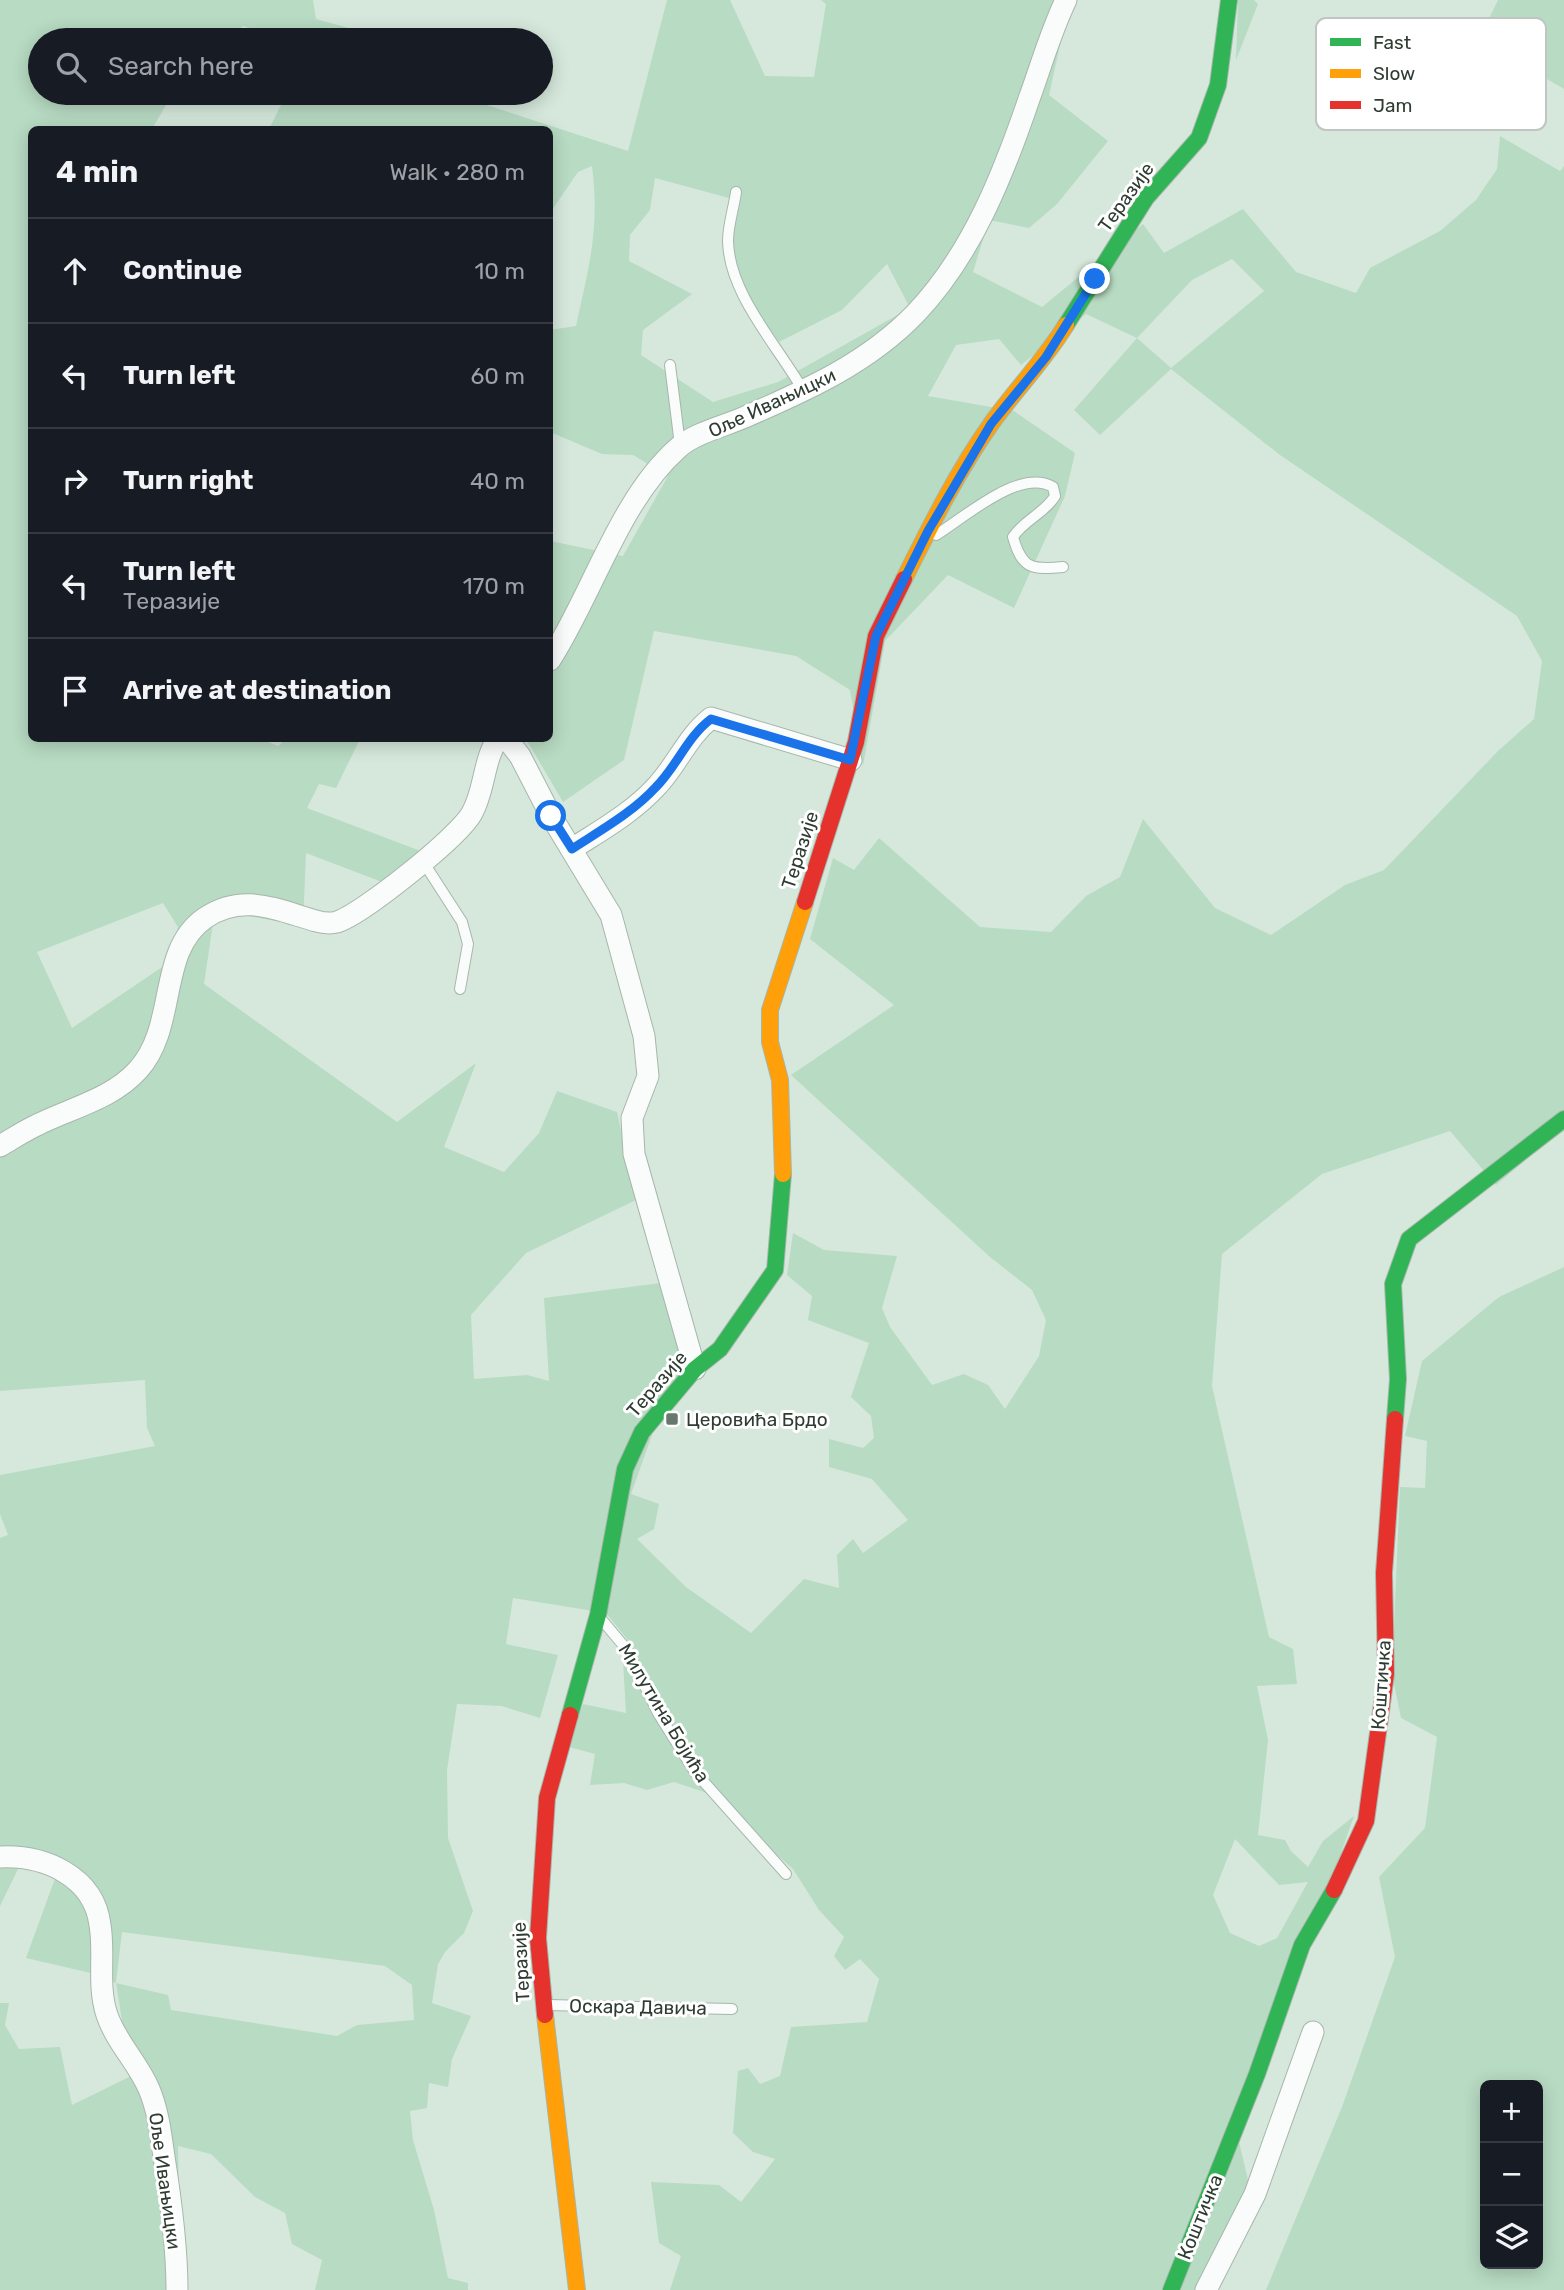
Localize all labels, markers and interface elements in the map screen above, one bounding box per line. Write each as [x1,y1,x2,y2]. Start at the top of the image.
legend [1316,18,1546,130]
search box [28,28,553,105]
text: Fast [1373,31,1412,54]
icon: search [52,48,90,86]
text: Search here [108,51,254,82]
text: Slow [1373,62,1415,85]
text: Jam [1373,94,1412,117]
text: 4 min [56,154,138,190]
text: Walk · 280 m [389,158,525,186]
street label: Теразије [1093,158,1159,236]
icon: ahead [56,252,94,290]
text: Continue [123,255,242,286]
text: 10 m [474,257,525,285]
route end [1079,263,1110,294]
icon: left [56,357,94,395]
text: Turn left [123,360,235,391]
text: 60 m [470,362,525,390]
street label: Оље Ивањицки [705,363,839,443]
icon: right [56,462,94,500]
text: Turn right [123,465,253,496]
text: 40 m [470,467,525,495]
text: Turn left [123,556,235,587]
icon: left [56,567,94,605]
text: 170 m [463,572,525,600]
text: Теразије [123,587,220,615]
icon: arrive [56,672,94,710]
text: Arrive at destination [123,675,391,706]
route start [535,800,566,831]
street label: Теразије [777,808,823,892]
street label: Теразије [622,1346,692,1422]
place label: Церовића Брдо [686,1408,828,1431]
marker: Церовића Брдо [664,1411,680,1427]
street label: Милутина Бојића [614,1639,714,1787]
street label: Коштичка [1366,1639,1396,1731]
street label: Теразије [507,1921,535,2003]
street label: Оскара Давича [569,1994,707,2020]
map controls [1480,2080,1543,2269]
button: + [1480,2080,1543,2143]
street label: Оље Ивањицки [144,2111,186,2251]
button: − [1480,2143,1543,2206]
street label: Коштичка [1173,2171,1227,2263]
button: layers [1480,2206,1543,2269]

